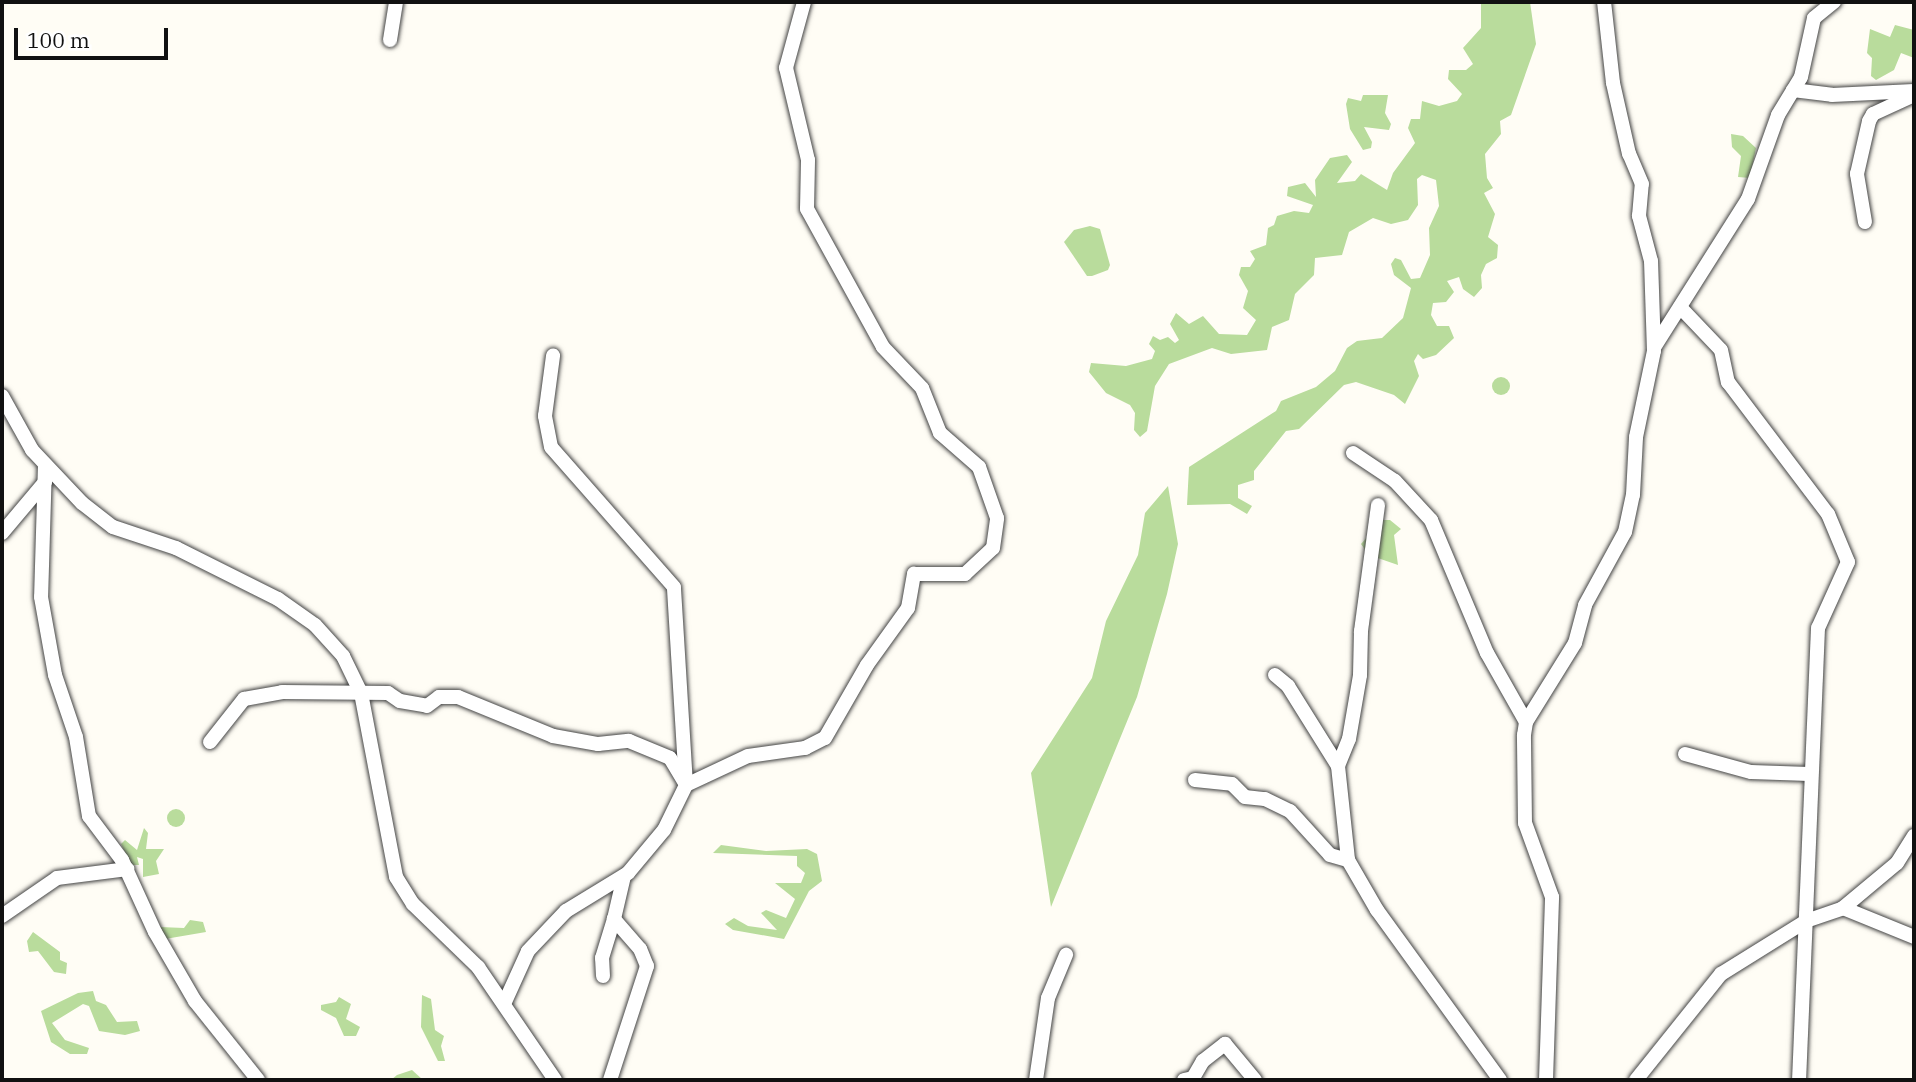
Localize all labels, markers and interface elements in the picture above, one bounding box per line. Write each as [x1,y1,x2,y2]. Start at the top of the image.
scale bar [18,14,172,58]
text: 100 m [27,26,90,54]

